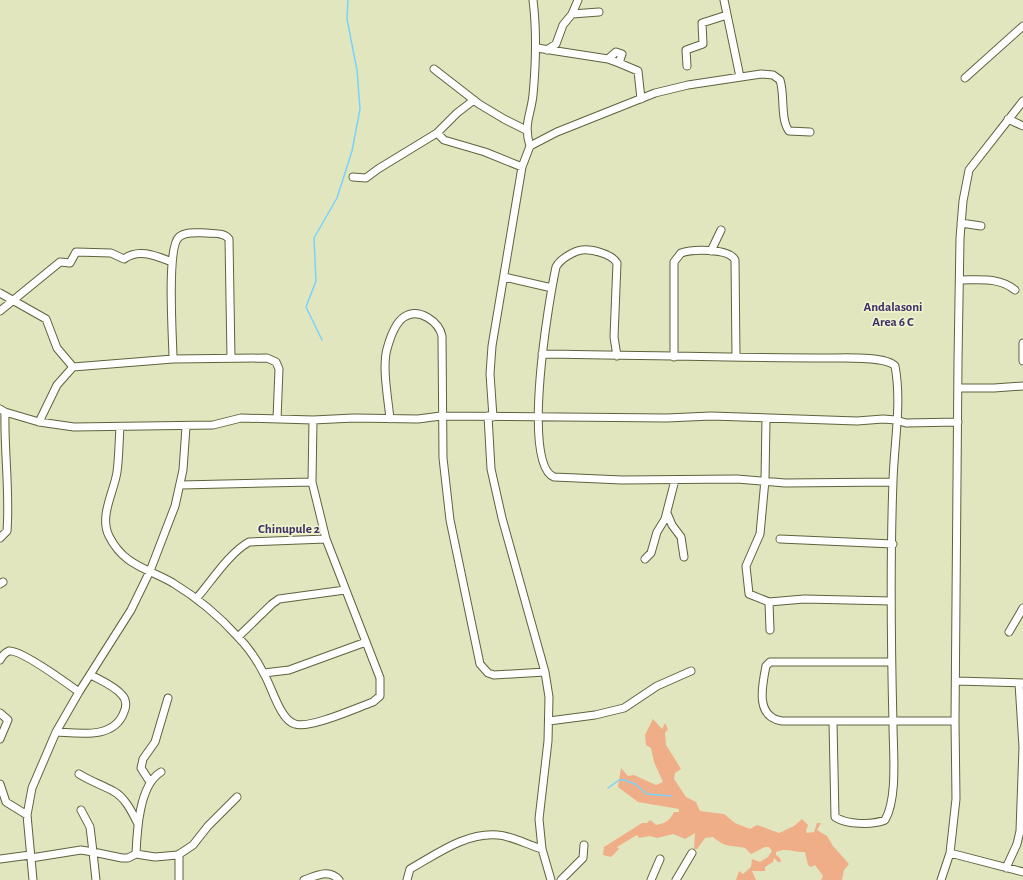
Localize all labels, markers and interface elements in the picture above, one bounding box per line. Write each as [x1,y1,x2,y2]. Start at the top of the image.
district label: Andalasoni Area 6 C [864,301,922,329]
district label: Chinupule 2 [258,523,320,536]

